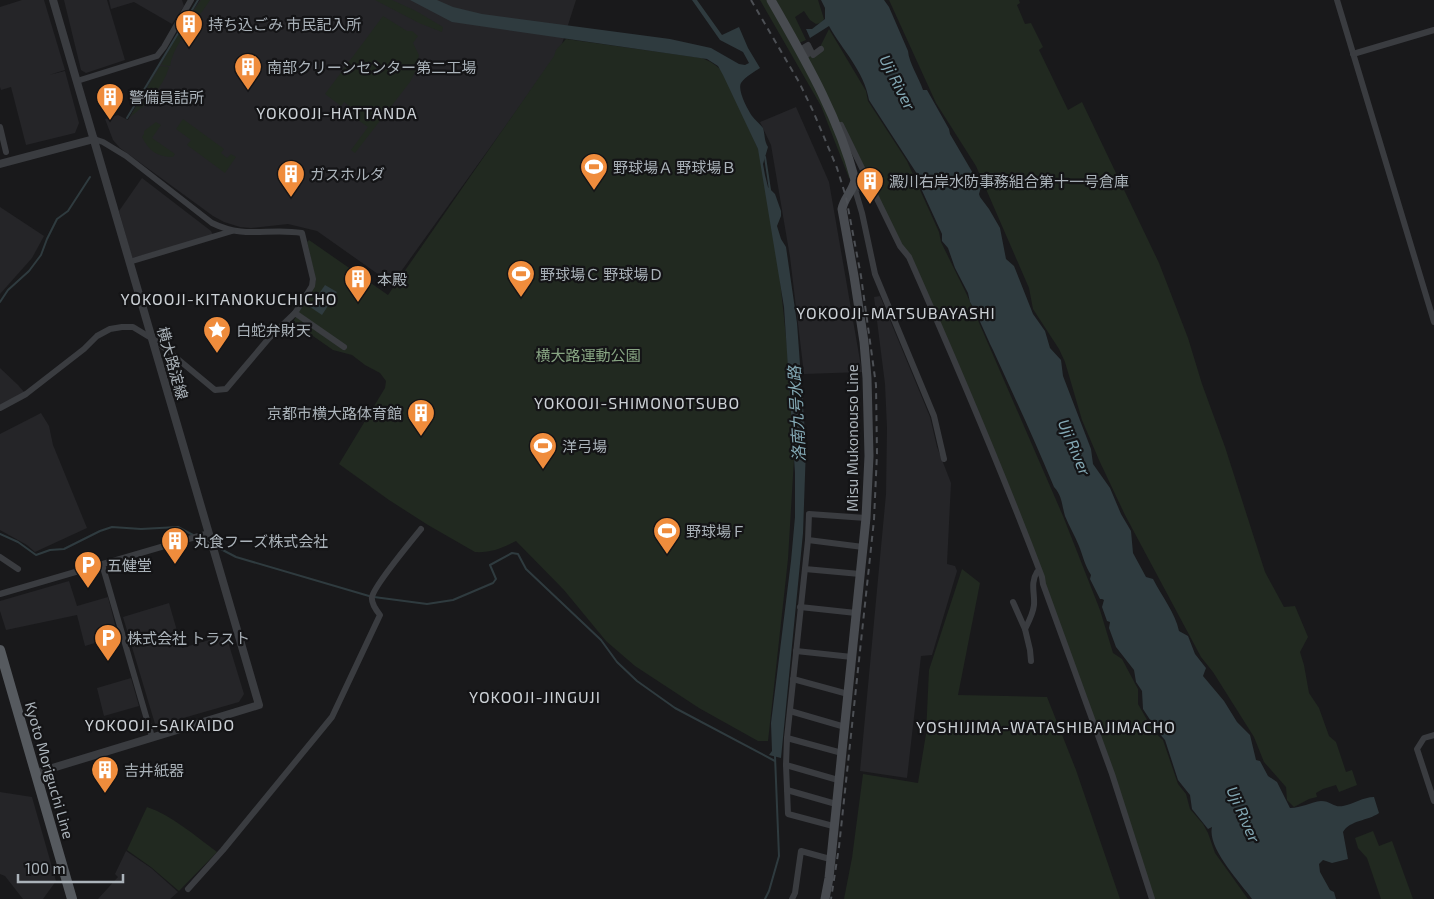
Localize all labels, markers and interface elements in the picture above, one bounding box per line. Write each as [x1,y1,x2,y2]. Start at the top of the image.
building icon: 持ち込ごみ 市民記入所 [174,9,204,48]
place label: 持ち込ごみ 市民記入所 [208,15,361,33]
water label: Uji River [875,51,920,114]
building icon: 南部クリーンセンター第二工場 [233,52,263,91]
place label: 南部クリーンセンター第二工場 [267,58,476,76]
building icon: 警備員詰所 [95,82,125,121]
place label: 警備員詰所 [129,88,204,106]
district label: YOKOOJI-HATTANDA [256,103,418,122]
sports icon: 野球場Ａ 野球場Ｂ [579,152,609,191]
place label: 野球場Ａ 野球場Ｂ [613,158,736,176]
building icon: ガスホルダ [276,159,306,198]
place label: ガスホルダ [310,165,385,183]
building icon: 澱川右岸水防事務組合第十一号倉庫 [855,166,885,205]
place label: 澱川右岸水防事務組合第十一号倉庫 [889,172,1129,190]
sports icon: 野球場Ｃ 野球場Ｄ [506,259,536,298]
building icon: 本殿 [343,264,373,303]
place label: 野球場Ｃ 野球場Ｄ [540,265,663,283]
place label: 本殿 [377,270,407,288]
district label: YOKOOJI-KITANOKUCHICHO [120,289,338,308]
district label: YOKOOJI-MATSUBAYASHI [796,303,996,322]
place icon: 白蛇弁財天 [202,315,232,354]
place label: 白蛇弁財天 [236,321,311,339]
street label: 横大路淀線 [154,324,192,402]
park label: 横大路運動公園 [535,346,641,364]
water label: 洛南九号水路 [784,364,808,462]
street label: Misu Mukonouso Line [843,364,861,512]
district label: YOKOOJI-SHIMONOTSUBO [534,393,740,412]
building icon: 京都市横大路体育館 [406,398,436,437]
place label: 京都市横大路体育館 [267,404,402,422]
water label: Uji River [1054,416,1096,479]
sports icon: 洋弓場 [528,431,558,470]
place label: 洋弓場 [562,437,607,455]
sports icon: 野球場Ｆ [652,516,682,555]
place label: 野球場Ｆ [686,522,746,540]
building icon: 丸食フーズ株式会社 [160,526,190,565]
place label: 丸食フーズ株式会社 [194,532,328,550]
parking icon: 五健堂 [73,550,103,589]
place label: 五健堂 [107,556,152,574]
parking icon: 株式会社 トラスト [93,623,123,662]
place label: 株式会社 トラスト [127,629,250,647]
district label: YOKOOJI-JINGUJI [469,687,601,706]
street label: Kyoto Moriguchi Line [22,699,78,841]
district label: YOKOOJI-SAIKAIDO [85,715,235,734]
district label: YOSHIJIMA-WATASHIBAJIMACHO [916,717,1176,736]
building icon: 吉井紙器 [90,755,120,794]
place label: 吉井紙器 [124,761,184,779]
water label: Uji River [1222,783,1265,846]
scale bar [18,852,122,884]
text: 100 m [25,859,66,877]

